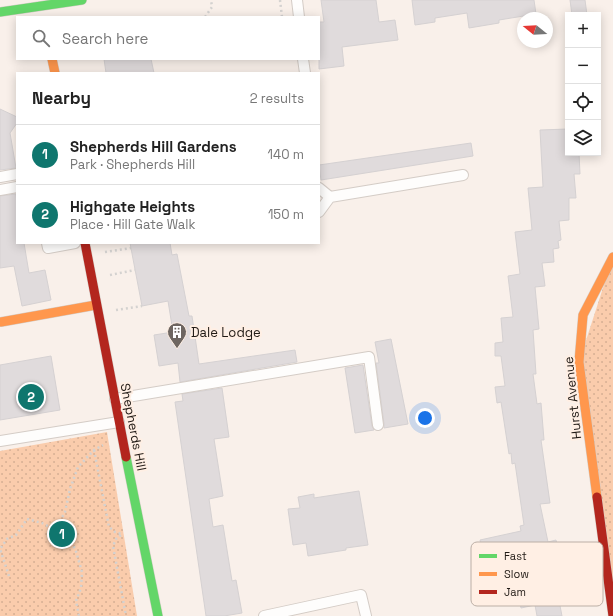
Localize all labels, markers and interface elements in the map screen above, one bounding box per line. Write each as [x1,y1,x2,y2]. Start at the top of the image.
north arrow [517,12,553,48]
map controls [565,12,601,156]
button: + [565,12,601,48]
search box [16,16,320,60]
icon: search [30,27,52,49]
text: Search here [62,29,148,48]
button: − [565,48,601,84]
button: locate [565,84,601,120]
text: Nearby [32,87,91,109]
text: 2 results [250,90,304,107]
button: layers [565,120,601,156]
text: Shepherds Hill Gardens [70,137,237,156]
text: 1 [42,146,48,163]
text: 140 m [268,146,304,163]
text: Park · Shepherds Hill [70,156,195,173]
text: Highgate Heights [70,197,195,216]
text: 2 [41,206,49,223]
text: 150 m [268,206,304,223]
text: Place · Hill Gate Walk [70,216,196,233]
building icon: Dale Lodge [166,321,188,349]
place label: Dale Lodge [191,324,261,341]
street label: Hurst Avenue [560,356,585,440]
pin: 2 [18,382,44,412]
street label: Shepherds Hill [117,382,150,472]
your location [415,408,435,428]
pin: 1 [49,519,75,549]
legend [471,542,603,606]
text: Fast [504,549,527,563]
text: Slow [504,567,529,581]
text: Jam [504,585,526,599]

